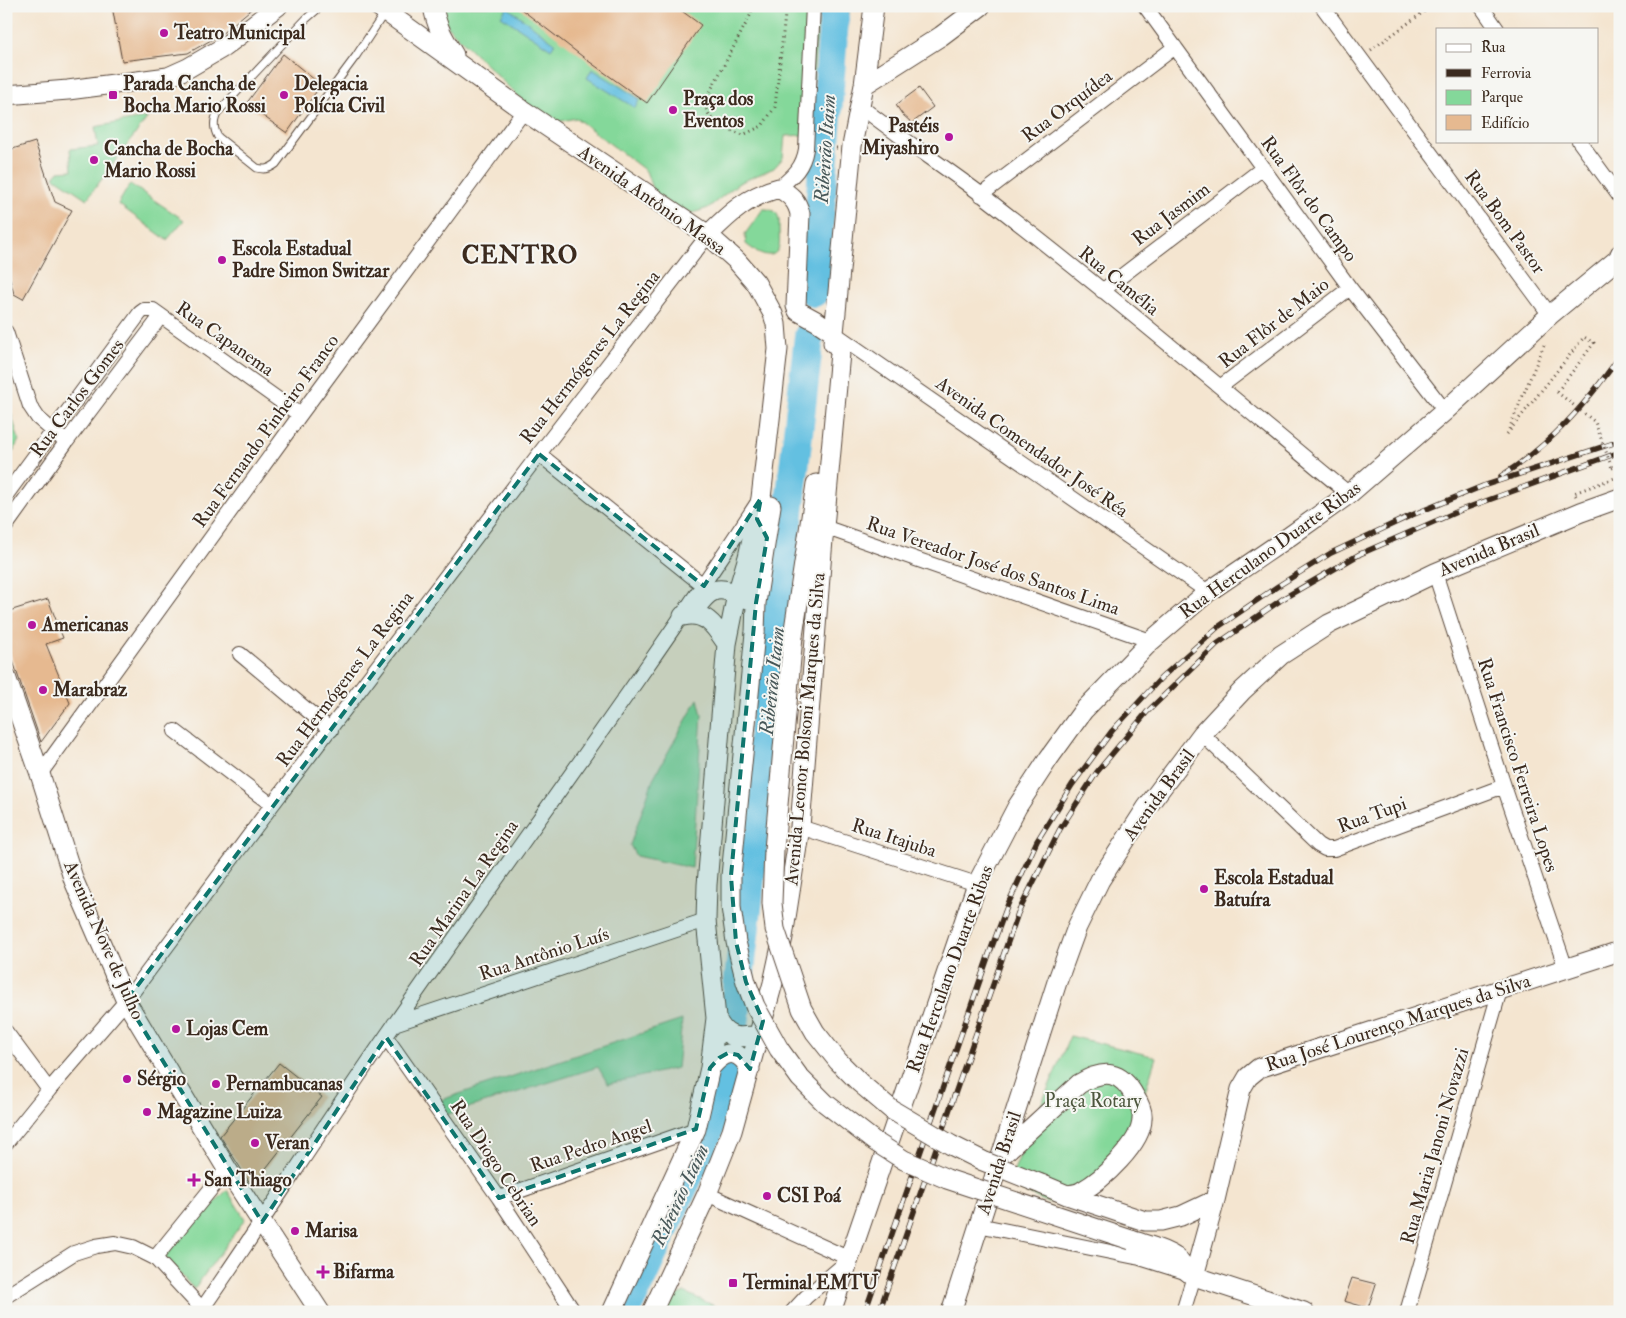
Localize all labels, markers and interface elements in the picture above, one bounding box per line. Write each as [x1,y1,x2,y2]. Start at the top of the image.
place label: Teatro Municipal [173,21,306,46]
marker: Teatro Municipal [158,27,170,39]
legend [1436,28,1598,142]
text: Rua [1481,38,1506,57]
street label: Rua Orquídea [1017,64,1117,148]
text: Ferrovia [1481,64,1532,83]
place label: Parada Cancha de Bocha Mario Rossi [123,72,266,118]
place label: Delegacia Polícia Civil [294,72,385,118]
place label: Praça dos Eventos [683,87,754,133]
text: Parque [1481,88,1523,107]
marker: Parada Cancha de Bocha Mario Rossi [107,89,119,101]
marker: Delegacia Polícia Civil [278,89,290,101]
water label: Ribeirão Itaim [809,94,841,205]
marker: Praça dos Eventos [667,104,679,116]
place label: Pastéis Miyashiro [861,114,939,161]
text: Edifício [1481,114,1529,133]
marker: Pastéis Miyashiro [943,131,955,143]
street label: Rua Flôr do Campo [1255,131,1363,267]
place label: Cancha de Bocha Mario Rossi [103,137,234,183]
street label: Avenida Antônio Massa [572,139,731,260]
marker: Cancha de Bocha Mario Rossi [88,154,100,166]
street label: Rua Bom Pastor [1459,165,1551,279]
street label: Rua Jasmim [1127,177,1215,251]
place label: Escola Estadual Padre Simon Switzar [232,237,390,283]
district label: CENTRO [462,240,578,271]
street label: Rua Camélia [1074,241,1164,321]
marker: Escola Estadual Padre Simon Switzar [216,254,228,266]
street label: Rua Hermógenes La Regina [515,265,665,449]
street label: Rua Flôr de Maio [1214,272,1334,374]
street label: Rua Capanema [171,296,279,383]
street label: Rua Fernando Pinheiro Franco [188,330,344,532]
street label: Rua Carlos Gomes [25,334,129,462]
street label: Avenida Comendador José Réa [930,371,1133,523]
street label: Rua Herculano Duarte Ribas [1174,476,1366,624]
street label: Rua Vereador José dos Santos Lima [863,511,1123,621]
street label: Avenida Brasil [1434,518,1543,582]
street label: Avenida Leonor Bolsoni Marques da Silva [779,571,831,887]
street label: Rua Hermógenes La Regina [271,586,419,772]
place label: Americanas [41,613,129,637]
marker: Americanas [26,619,38,631]
water label: Ribeirão Itaim [754,625,790,737]
street label: Rua Francisco Ferreira Lopes [1471,655,1564,875]
place label: Marabraz [52,678,128,702]
marker: Marabraz [37,684,49,696]
street label: Avenida Brasil [1117,744,1200,846]
street label: Rua Tupi [1334,791,1410,839]
street label: Rua Itajuba [849,813,940,863]
street label: Rua Marina La Regina [404,815,524,971]
street label: Avenida Nove de Julho [58,856,150,1023]
street label: Rua Herculano Duarte Ribas [901,862,999,1076]
place label: Escola Estadual Batuíra [1214,866,1334,912]
marker: Escola Estadual Batuíra [1198,883,1210,895]
street label: Rua Antônio Luís [476,922,612,986]
street label: Rua José Lourenço Marques da Silva [1263,969,1534,1077]
place label: Lojas Cem [186,1017,269,1041]
marker: Lojas Cem [170,1023,182,1035]
street label: Rua Maria Janoni Novazzi [1396,1045,1474,1247]
place label: Sérgio [137,1067,186,1092]
place label: Pernambucanas [226,1072,343,1096]
marker: Sérgio [121,1073,133,1085]
marker: Pernambucanas [210,1078,222,1090]
park label: Praça Rotary [1044,1089,1142,1113]
street label: Rua Diogo Cebrian [445,1095,547,1231]
place label: Magazine Luiza [156,1100,283,1125]
marker: Magazine Luiza [141,1106,153,1118]
street label: Avenida Brasil [971,1108,1027,1219]
street label: Rua Pedro Angel [527,1114,655,1178]
place label: Veran [264,1131,310,1155]
marker: Veran [249,1137,261,1149]
water label: Ribeirão Itaim [645,1140,714,1251]
place label: San Thiago [204,1168,292,1193]
marker: San Thiago [188,1174,200,1186]
place label: CSI Poá [777,1184,842,1208]
marker: CSI Poá [761,1190,773,1202]
place label: Marisa [304,1219,359,1243]
marker: Marisa [289,1225,301,1237]
place label: Bifarma [333,1260,395,1284]
marker: Bifarma [317,1266,329,1278]
place label: Terminal EMTU [742,1271,878,1295]
marker: Terminal EMTU [727,1277,739,1289]

